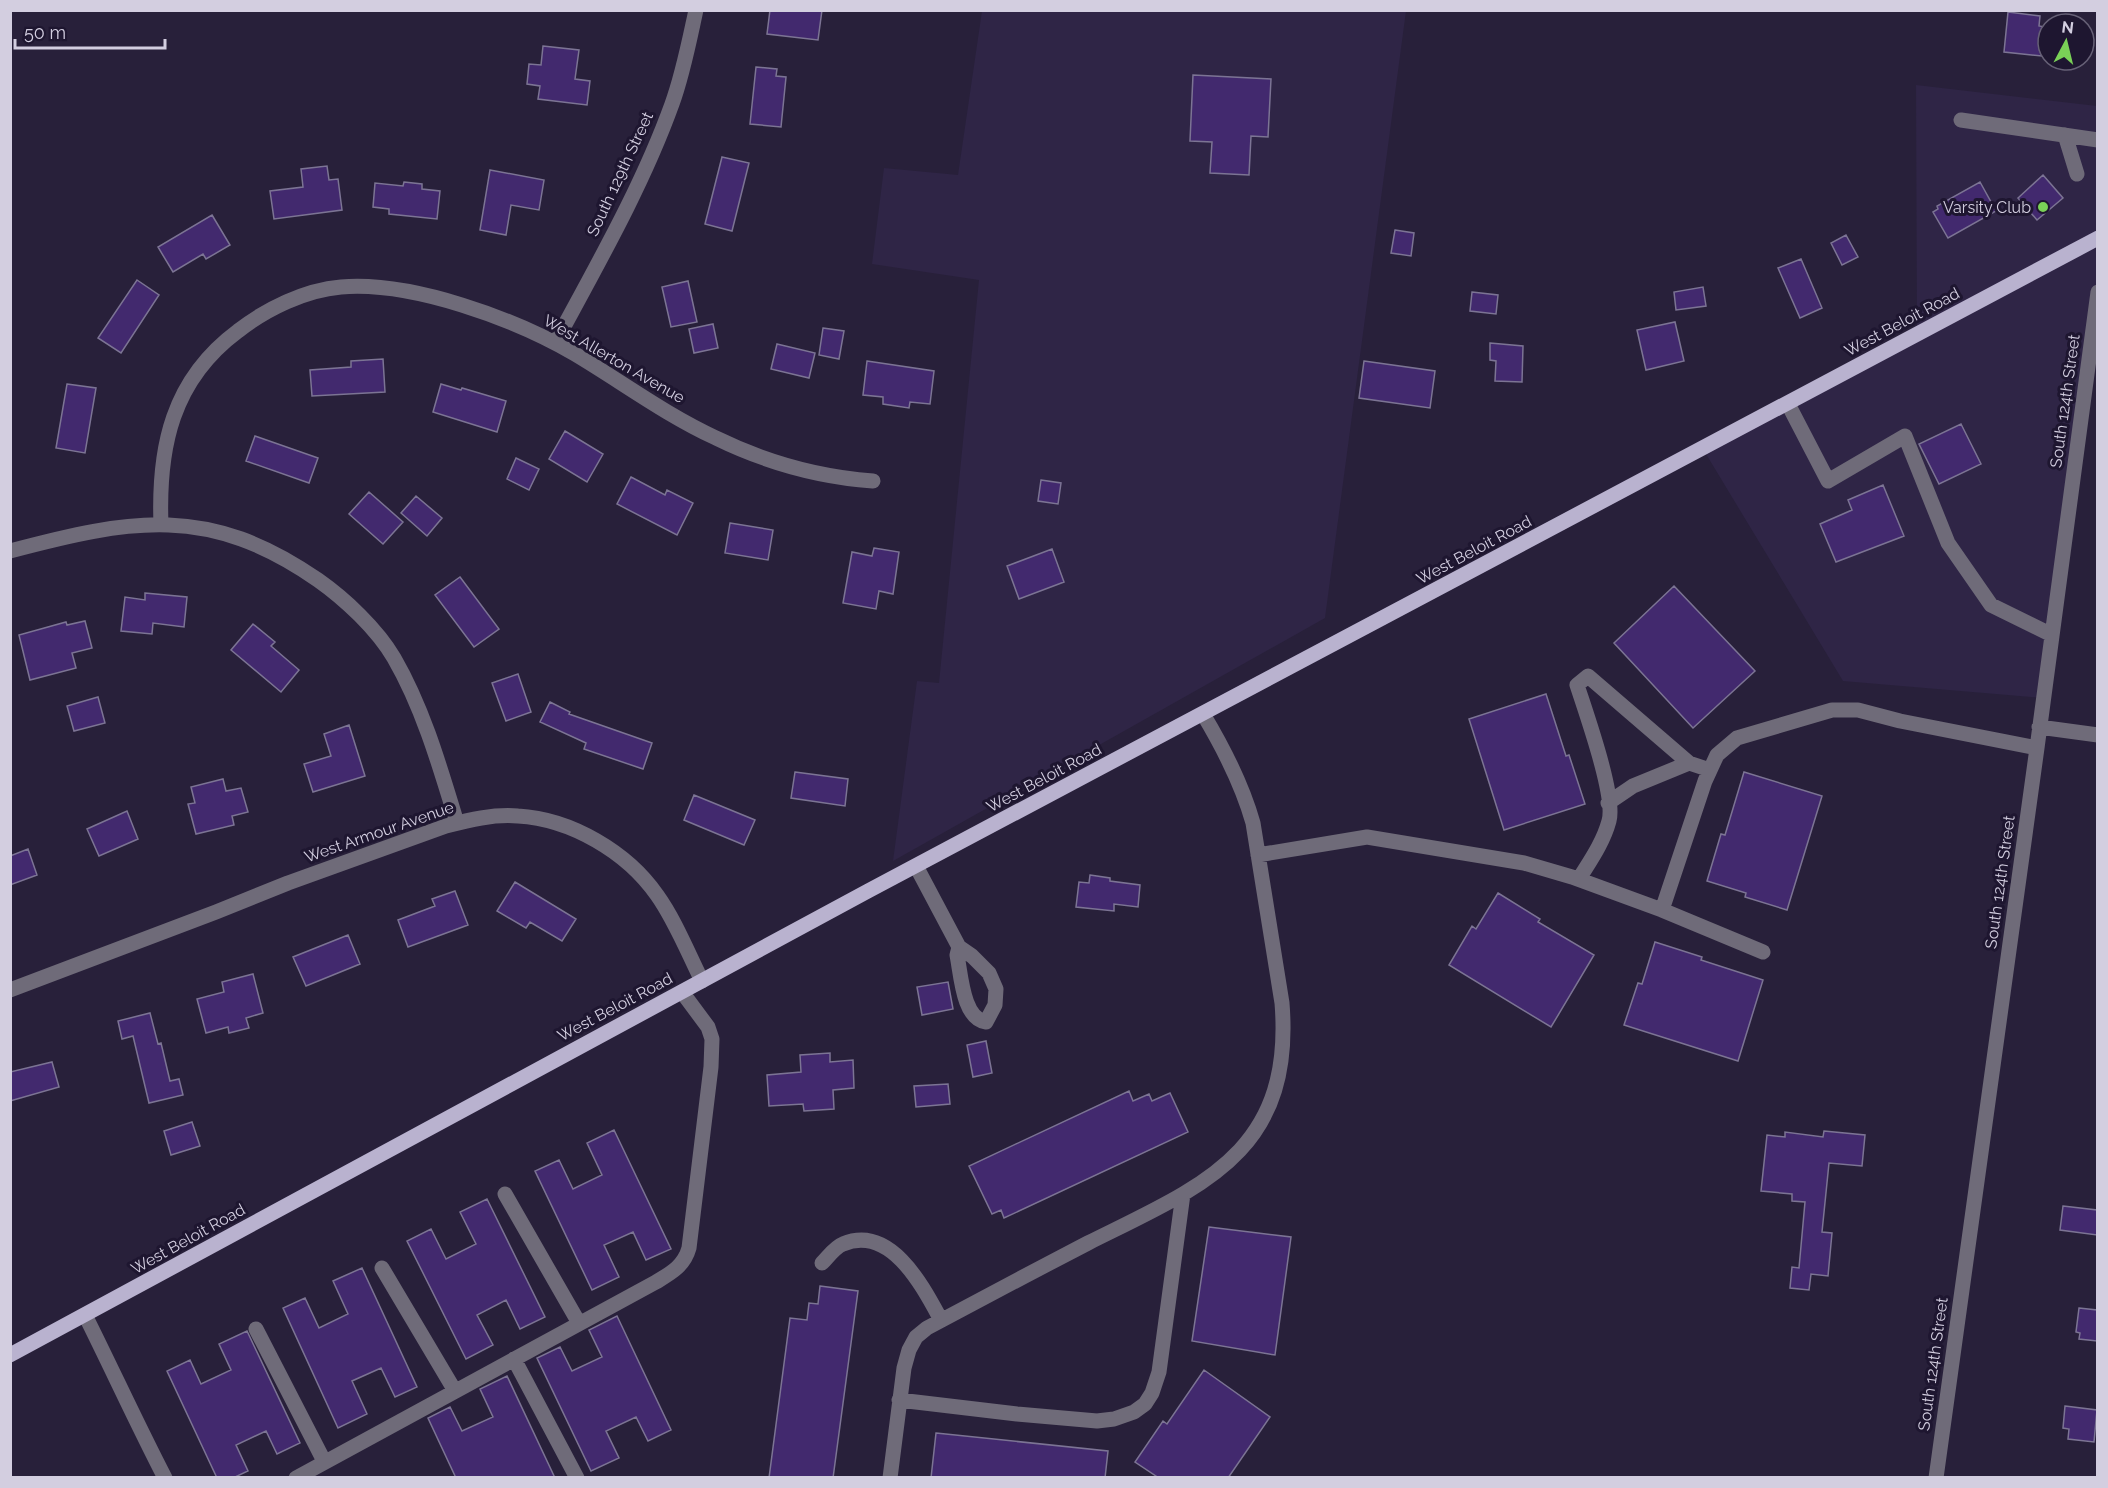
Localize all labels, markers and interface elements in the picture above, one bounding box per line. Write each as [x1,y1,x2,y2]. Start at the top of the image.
scale bar [15,12,165,50]
north arrow [2036,12,2096,72]
text: N [2061,17,2075,38]
text: 50 m [24,22,66,43]
street label: South 129th Street [583,108,657,239]
place label: Varsity Club [1943,198,2031,217]
marker: Varsity Club [2036,200,2050,214]
street label: West Beloit Road [1841,284,1963,360]
street label: West Allerton Avenue [540,311,688,407]
street label: South 124th Street [2046,332,2084,469]
street label: West Beloit Road [1413,512,1535,588]
street label: West Beloit Road [983,740,1105,816]
street label: West Armour Avenue [302,797,456,867]
street label: South 124th Street [1981,813,2019,950]
street label: West Beloit Road [554,969,676,1045]
street label: West Beloit Road [128,1200,248,1278]
street label: South 124th Street [1914,1295,1952,1432]

